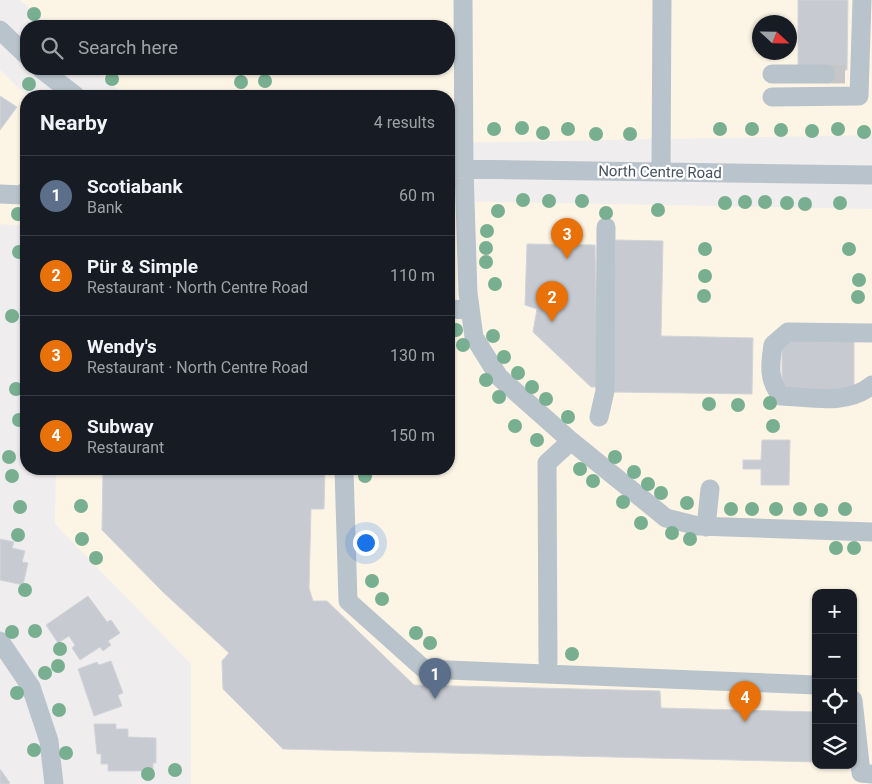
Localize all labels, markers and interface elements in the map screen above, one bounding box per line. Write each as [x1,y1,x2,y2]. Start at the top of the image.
north arrow [752,15,797,60]
search box [20,20,455,75]
icon: search [38,34,66,62]
text: Search here [78,36,178,59]
text: Nearby [40,111,107,135]
text: 4 results [374,113,435,132]
street label: North Centre Road [598,162,722,182]
text: Scotiabank [87,175,183,198]
text: 1 [51,186,61,205]
text: 60 m [399,186,435,205]
text: Bank [87,198,123,217]
pin: 3 [551,218,583,259]
text: Pür & Simple [87,255,198,278]
text: 2 [51,266,61,285]
text: 110 m [390,266,435,285]
text: Restaurant · North Centre Road [87,278,308,297]
pin: 2 [536,281,568,322]
text: Wendy's [87,335,157,358]
text: 3 [51,346,61,365]
text: 130 m [390,346,435,365]
text: Restaurant · North Centre Road [87,358,308,377]
text: Subway [87,415,154,438]
text: 4 [51,426,61,445]
text: 150 m [390,426,435,445]
text: Restaurant [87,438,164,457]
your location [353,530,379,556]
map controls [812,589,857,769]
button: + [812,589,857,634]
button: − [812,634,857,679]
pin: 1 [419,658,451,699]
button: locate [812,679,857,724]
pin: 4 [729,681,761,722]
button: layers [812,724,857,769]

